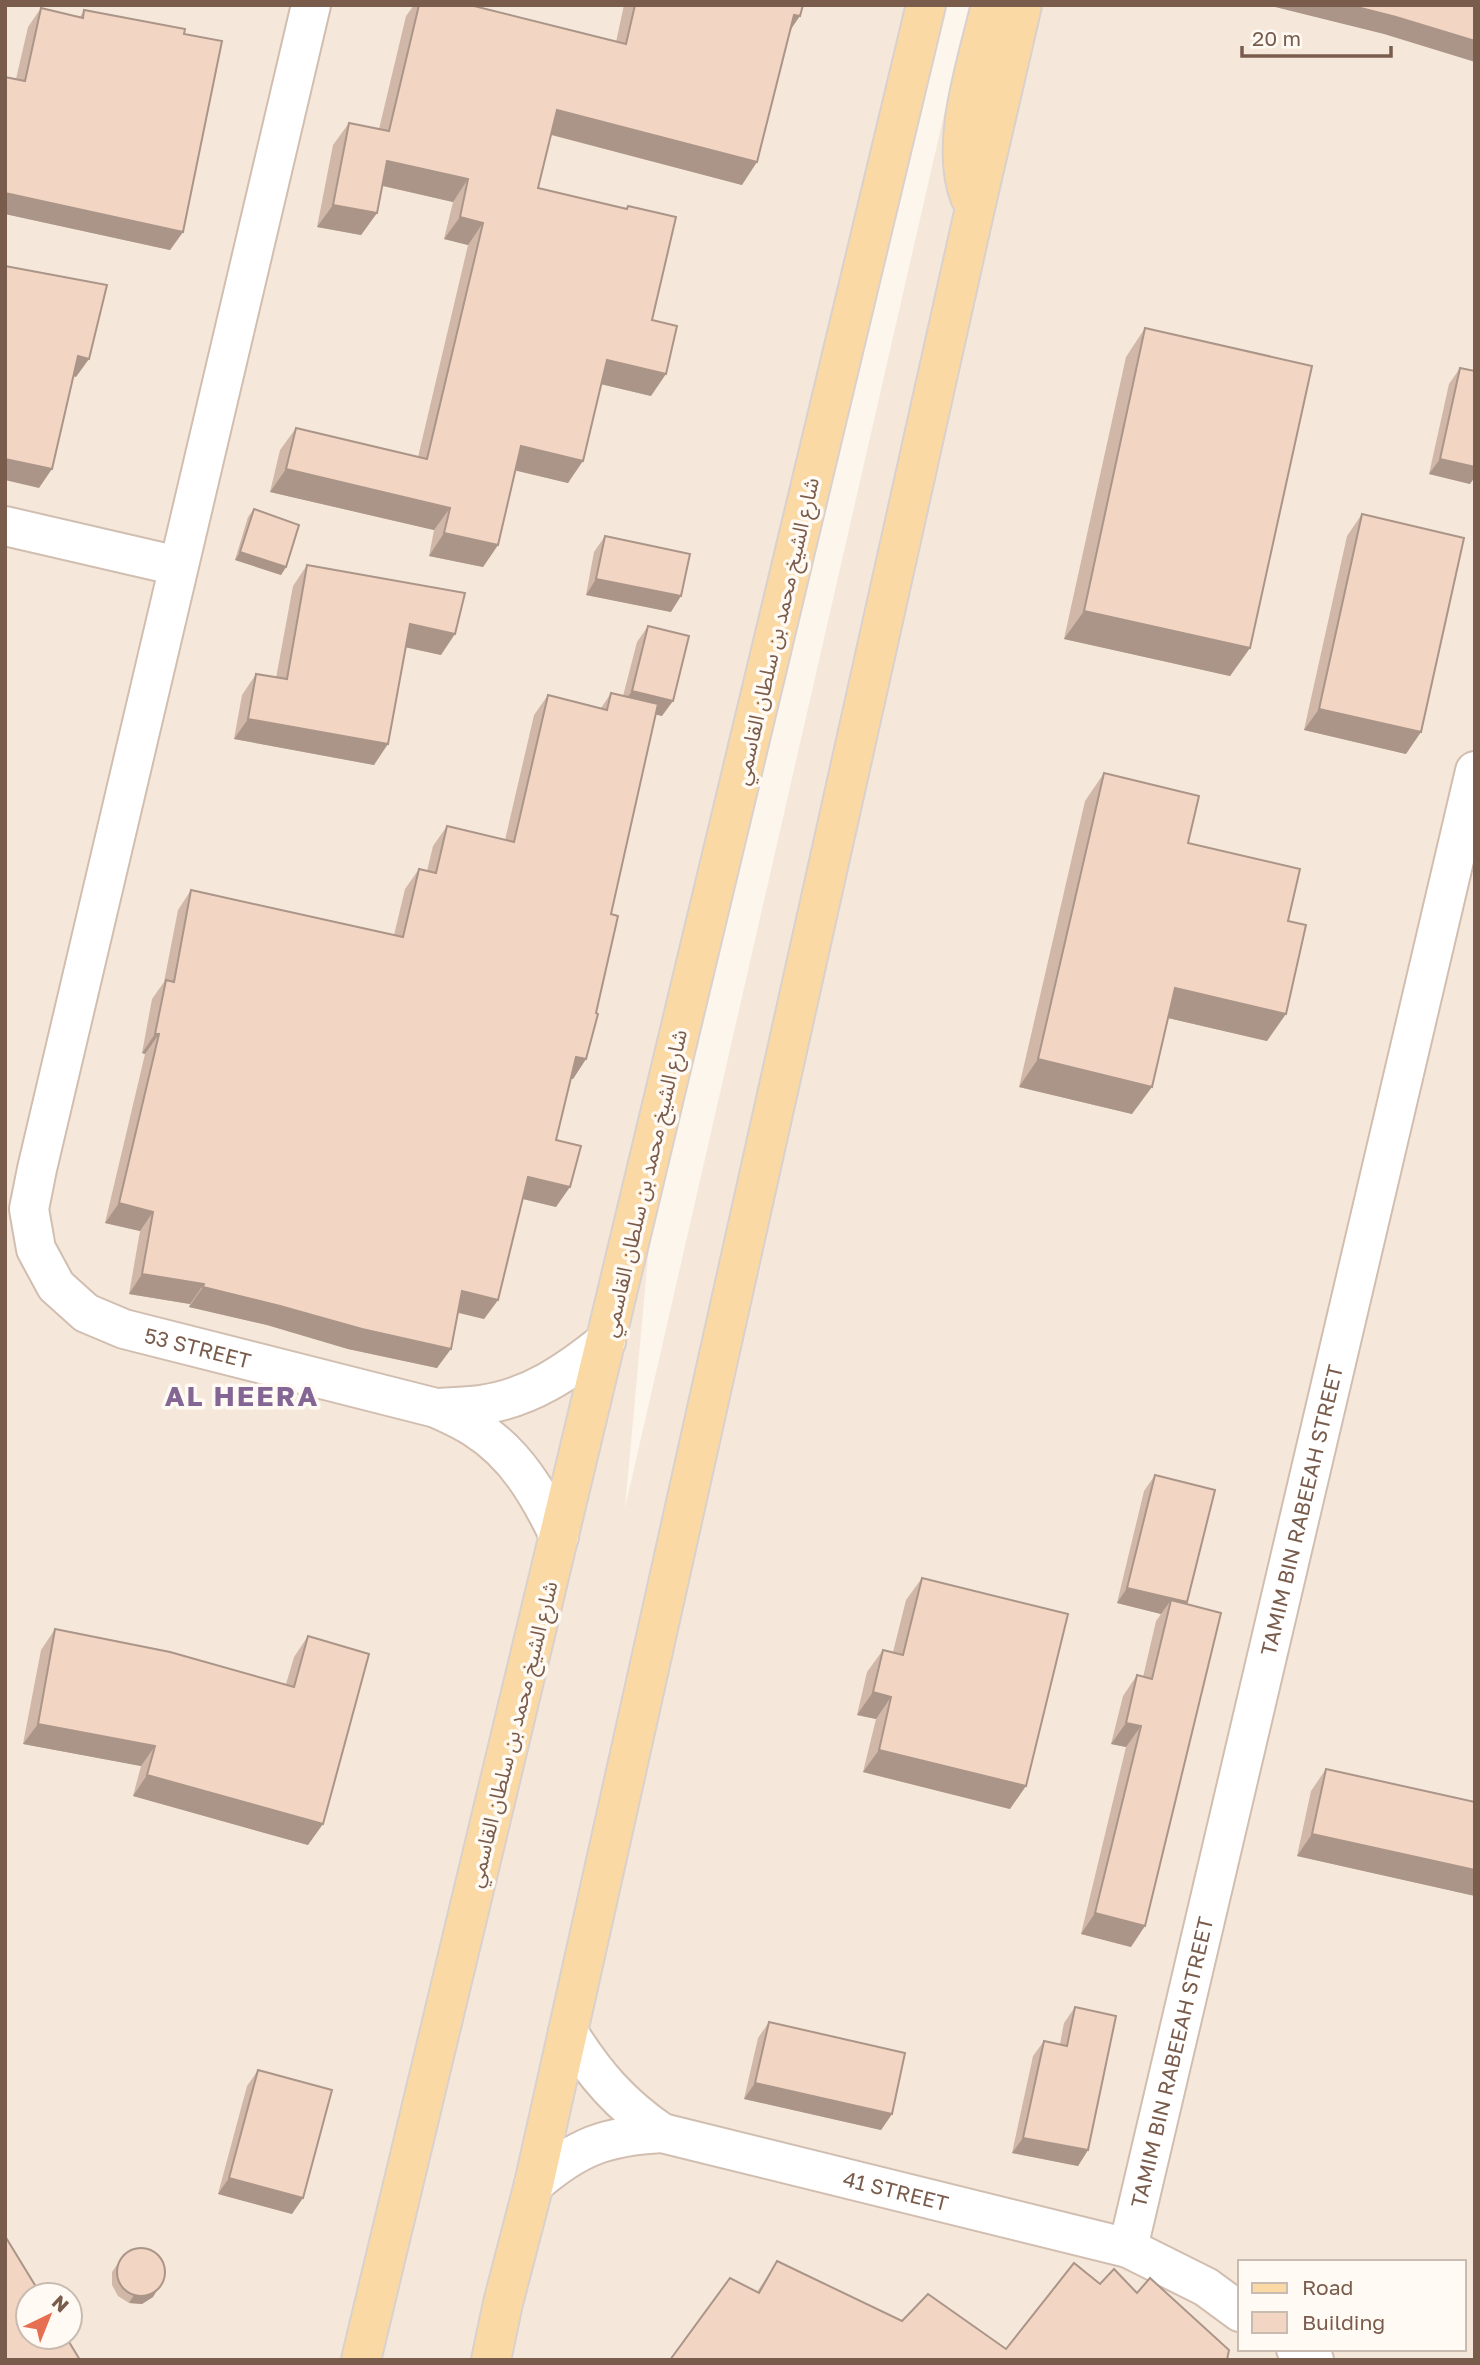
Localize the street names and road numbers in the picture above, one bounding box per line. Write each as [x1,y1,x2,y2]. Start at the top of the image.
street label: شارع الشيخ محمد بن سلطان القاسمي [728,475,828,788]
street label: شارع الشيخ محمد بن سلطان القاسمي [596,1027,696,1340]
street label: 53 STREET [142,1322,254,1374]
street label: TAMIM BIN RABEEAH STREET [1255,1362,1348,1658]
street label: شارع الشيخ محمد بن سلطان القاسمي [461,1578,566,1891]
street label: TAMIM BIN RABEEAH STREET [1125,1914,1218,2210]
street label: 41 STREET [840,2165,951,2216]

